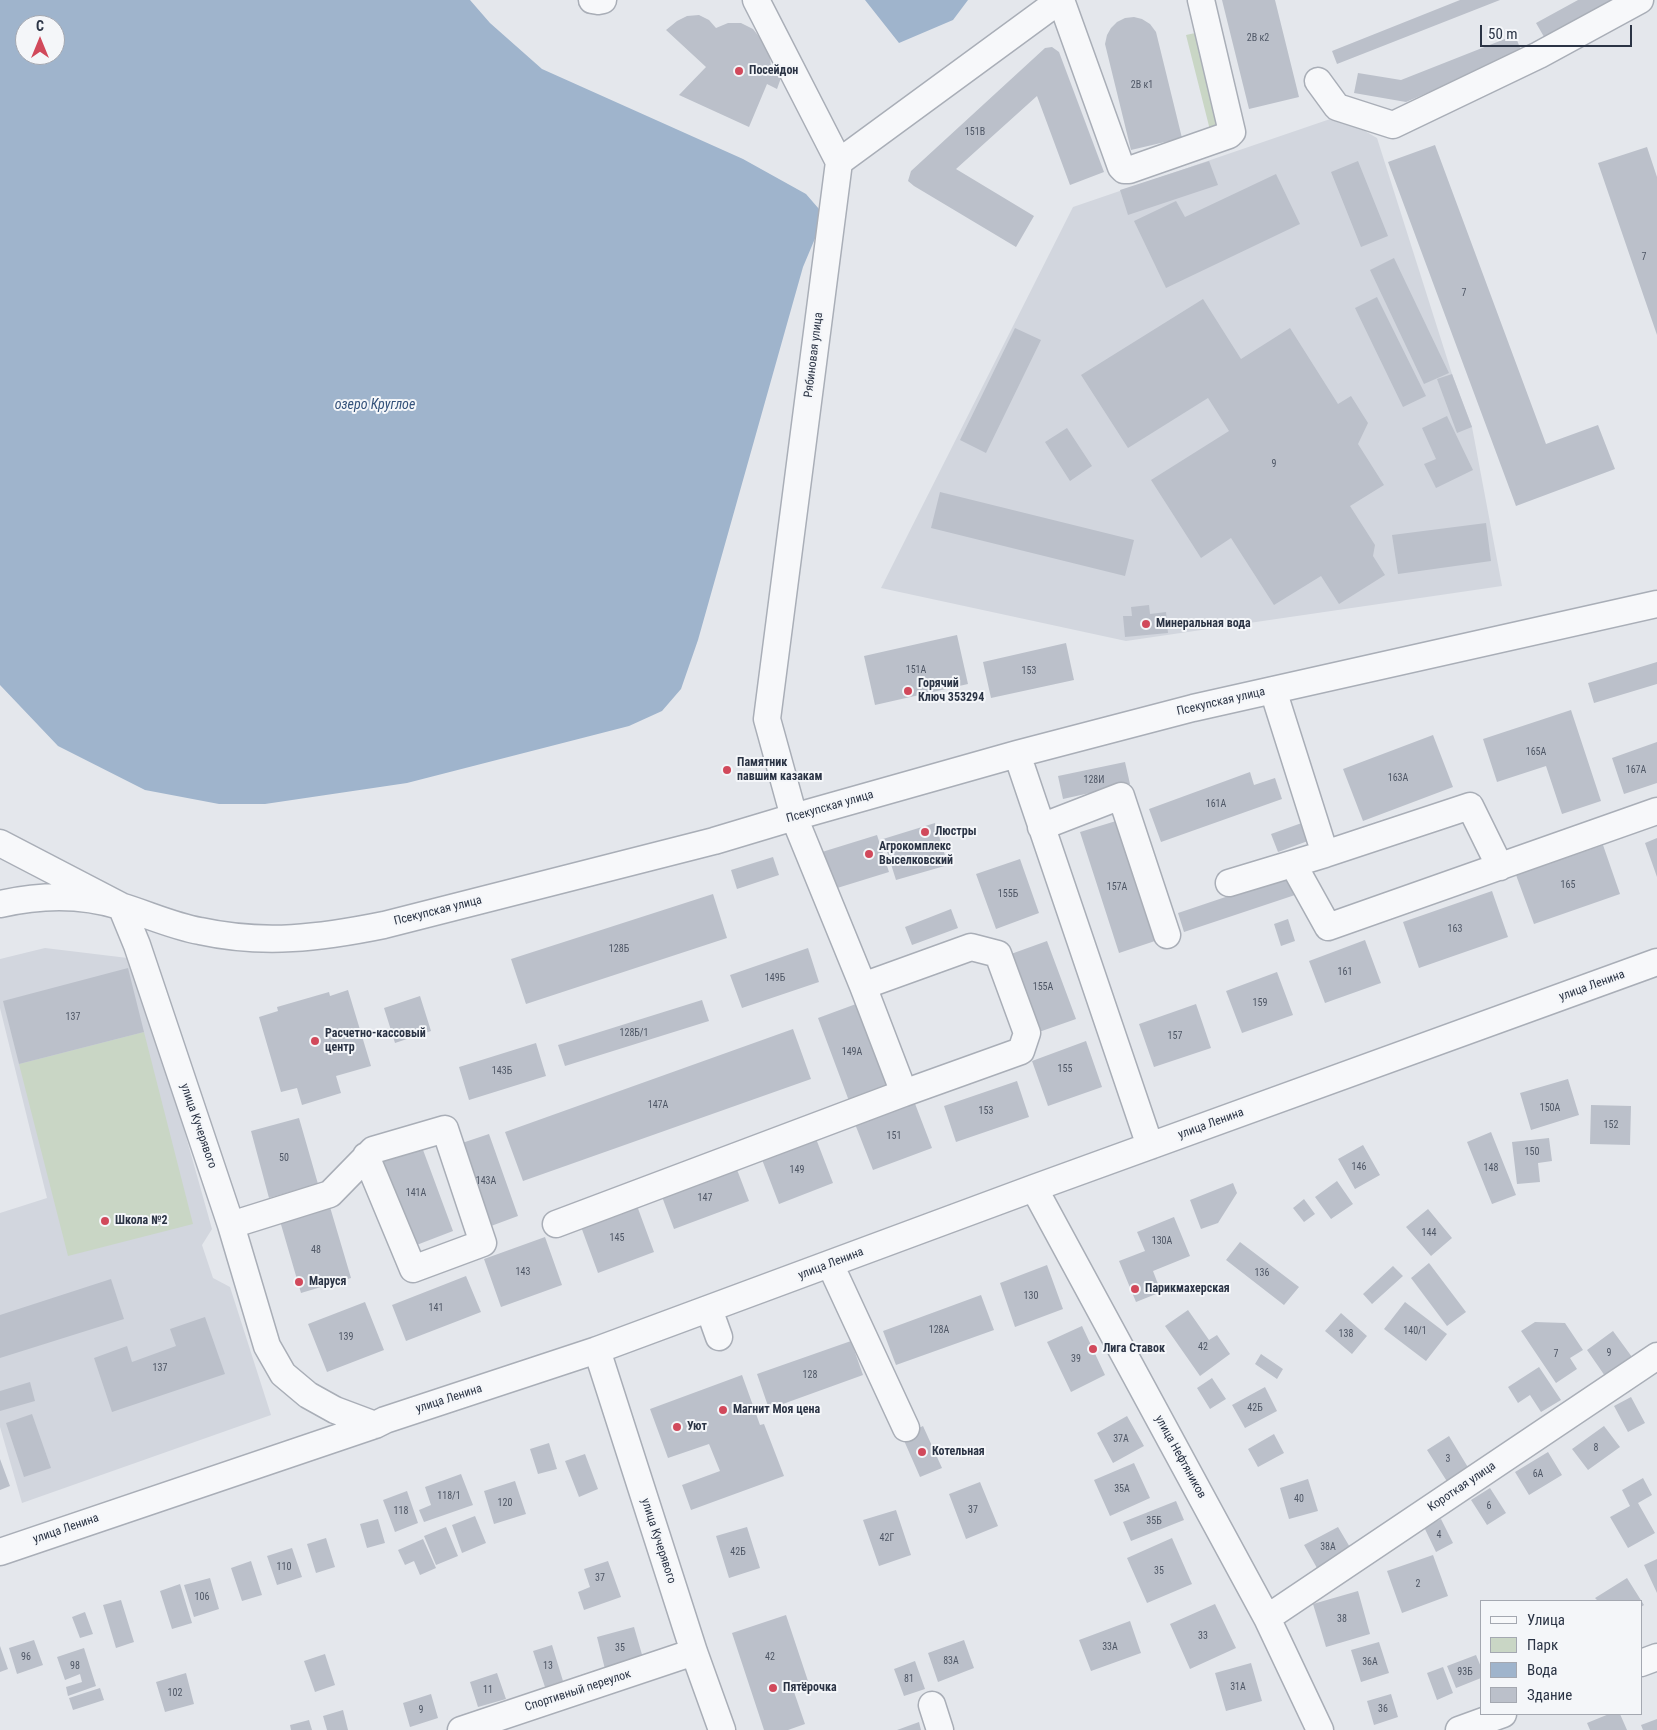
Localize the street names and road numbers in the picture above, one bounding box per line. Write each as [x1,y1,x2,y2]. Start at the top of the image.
street label: Рябиновая улица [802,312,826,398]
street label: Псекупская улица [1175,685,1267,719]
street label: Псекупская улица [785,788,875,826]
street label: Псекупская улица [393,893,483,929]
street label: улица Ленина [1557,967,1627,1005]
street label: улица Кучерявого [177,1082,219,1170]
street label: улица Ленина [1176,1105,1246,1143]
street label: улица Ленина [796,1245,866,1283]
street label: улица Ленина [414,1382,484,1416]
street label: улица Нефтяников [1151,1413,1209,1501]
street label: Короткая улица [1425,1459,1499,1515]
street label: улица Кучерявого [637,1497,679,1585]
street label: улица Ленина [31,1511,101,1547]
street label: Спортивный переулок [523,1667,633,1715]

